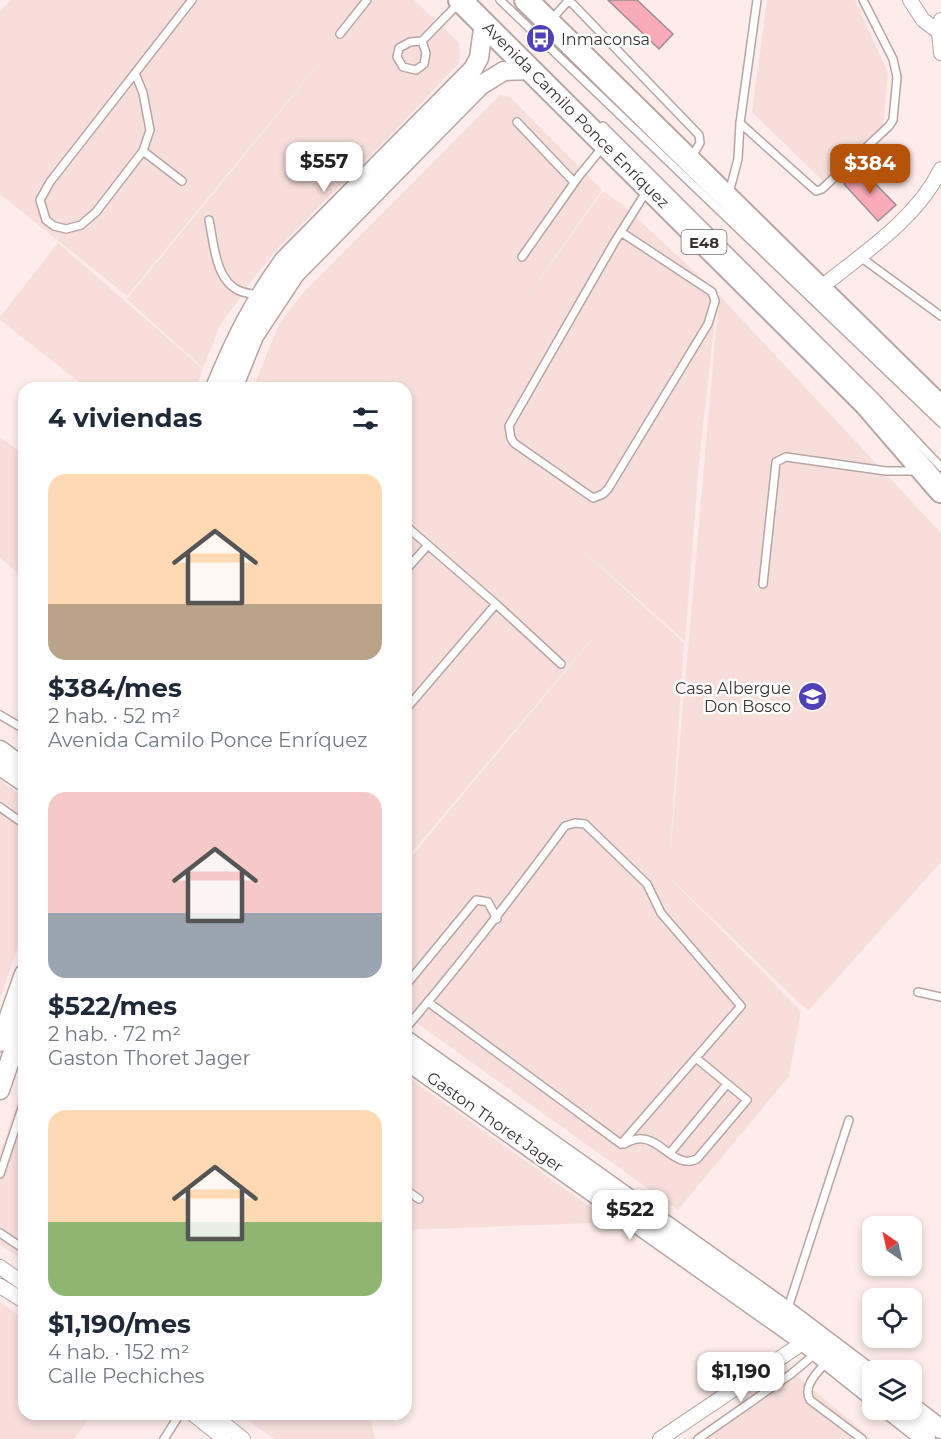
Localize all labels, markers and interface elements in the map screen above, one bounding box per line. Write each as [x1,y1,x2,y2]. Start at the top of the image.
street label: Avenida Camilo Ponce Enríquez [479,18,673,212]
bus stop icon: Inmaconsa [524,23,556,55]
place label: Inmaconsa [561,30,650,49]
pin: $557 [288,142,360,193]
pin: $384 [834,144,906,195]
text: $557 [300,149,348,173]
text: $384 [844,151,896,175]
road number: E48 [682,230,726,254]
text: 4 viviendas [48,402,202,434]
icon: filters [349,402,382,435]
icon: home [161,513,269,621]
text: $384/mes [48,672,182,704]
place label: Casa Albergue Don Bosco [675,679,791,716]
school or university icon: Casa Albergue Don Bosco [796,681,828,713]
text: 2 hab. · 52 m² [48,704,181,728]
text: Avenida Camilo Ponce Enríquez [48,728,367,752]
icon: home [161,831,269,939]
text: $522/mes [48,990,177,1022]
text: 2 hab. · 72 m² [48,1022,181,1046]
text: Gaston Thoret Jager [48,1046,250,1070]
street label: Gaston Thoret Jager [423,1068,567,1176]
icon: home [161,1149,269,1257]
pin: $522 [594,1190,666,1241]
text: $522 [606,1197,654,1221]
north arrow [862,1216,922,1276]
map controls [862,1216,922,1420]
button: locate [862,1288,922,1348]
text: $1,190/mes [48,1308,191,1340]
text: 4 hab. · 152 m² [48,1340,190,1364]
pin: $1,190 [692,1352,790,1403]
text: $1,190 [711,1359,771,1383]
button: layers [862,1360,922,1420]
text: Calle Pechiches [48,1364,205,1388]

